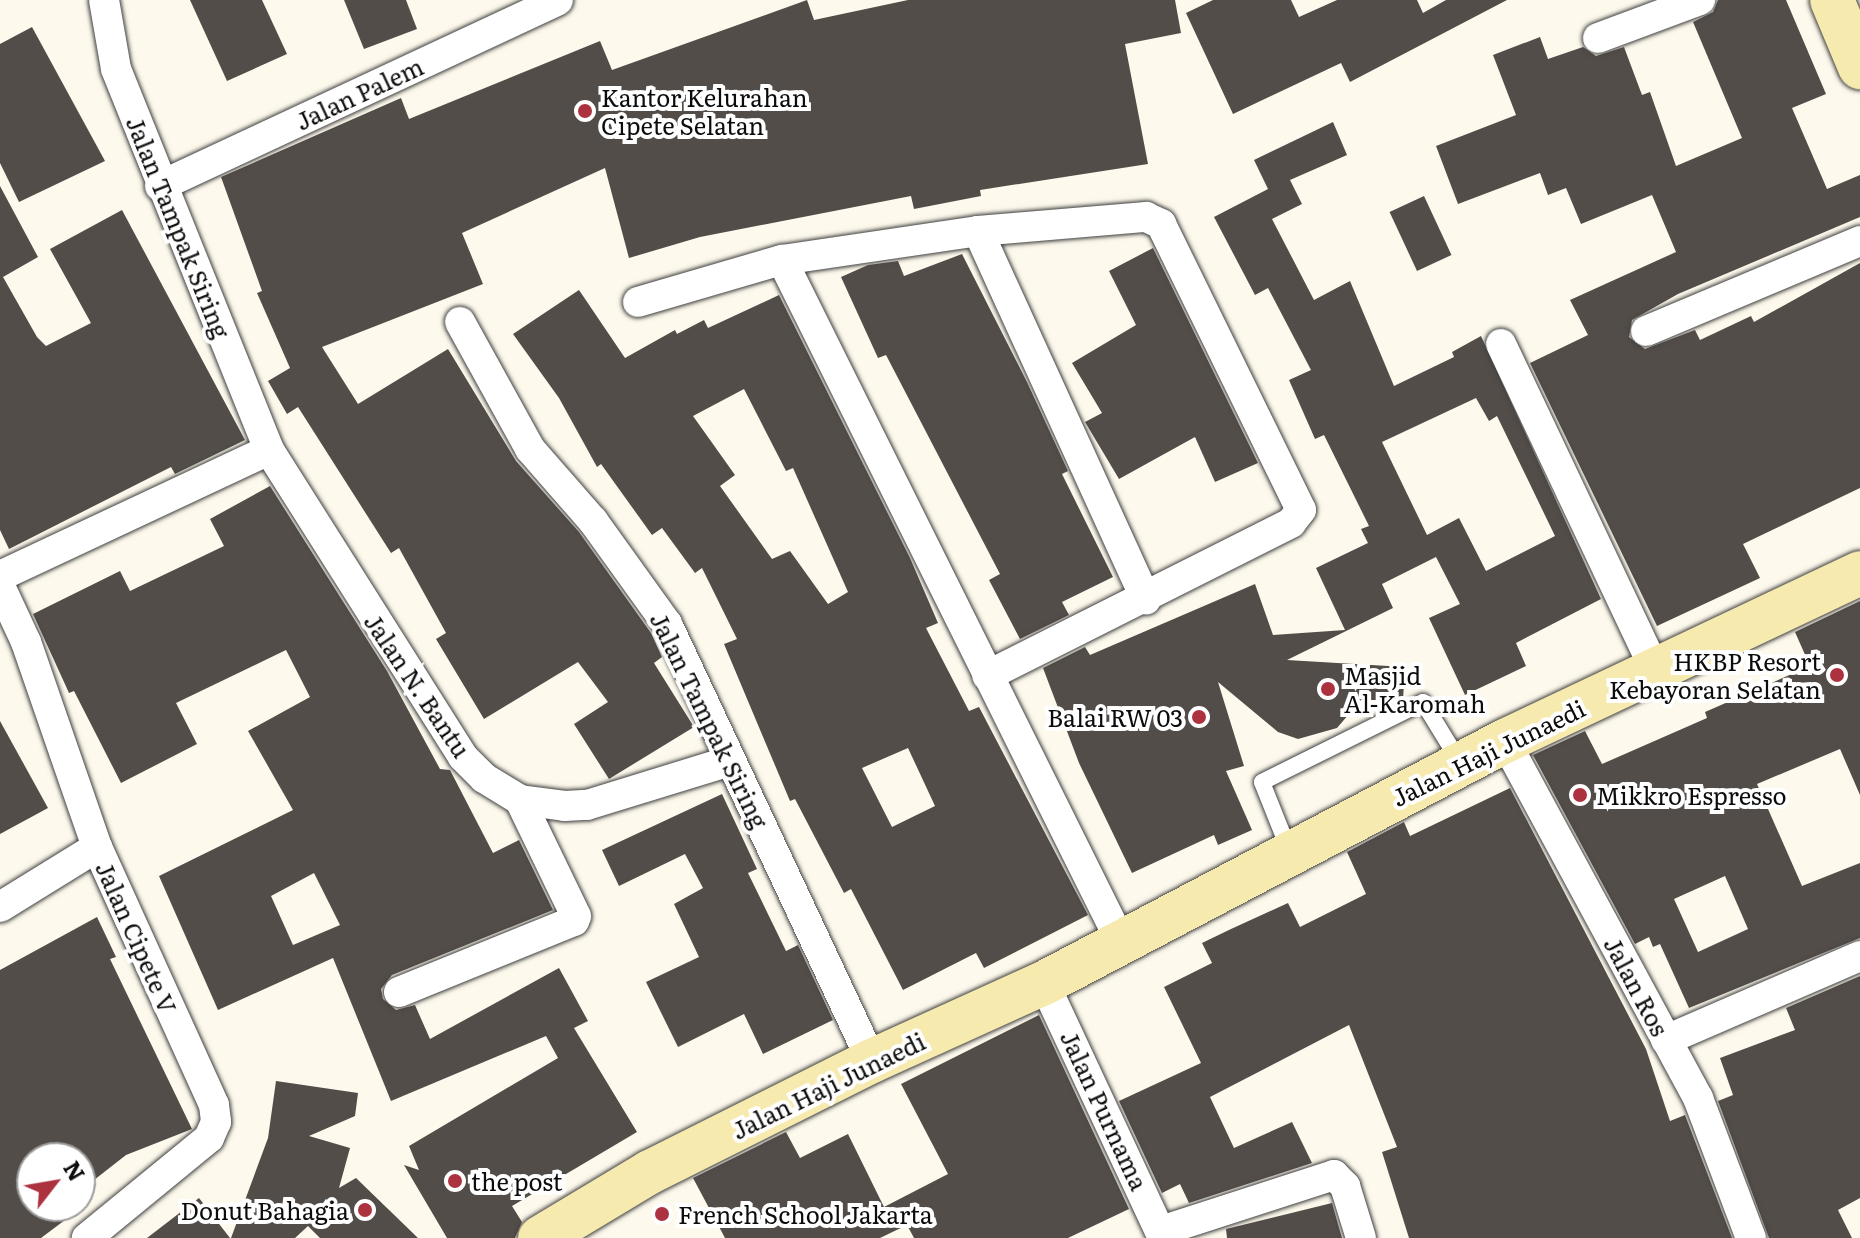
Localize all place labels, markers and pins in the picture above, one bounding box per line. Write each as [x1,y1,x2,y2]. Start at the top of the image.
place label: Kantor Kelurahan Cipete Selatan [601,83,808,139]
marker: Kantor Kelurahan Cipete Selatan [576,102,594,120]
place label: HKBP Resort Kebayoran Selatan [1609,647,1821,703]
place label: Masjid Al-Karomah [1344,661,1486,717]
marker: HKBP Resort Kebayoran Selatan [1828,666,1846,684]
marker: Masjid Al-Karomah [1319,680,1337,698]
place label: Balai RW 03 [1047,703,1183,731]
marker: Balai RW 03 [1190,708,1208,726]
place label: Mikkro Espresso [1596,781,1787,809]
marker: Mikkro Espresso [1571,786,1589,804]
place label: the post [471,1167,563,1195]
marker: the post [446,1172,464,1190]
place label: Donut Bahagia [181,1196,349,1224]
place label: French School Jakarta [678,1200,933,1228]
marker: Donut Bahagia [356,1201,374,1219]
marker: French School Jakarta [653,1205,671,1223]

